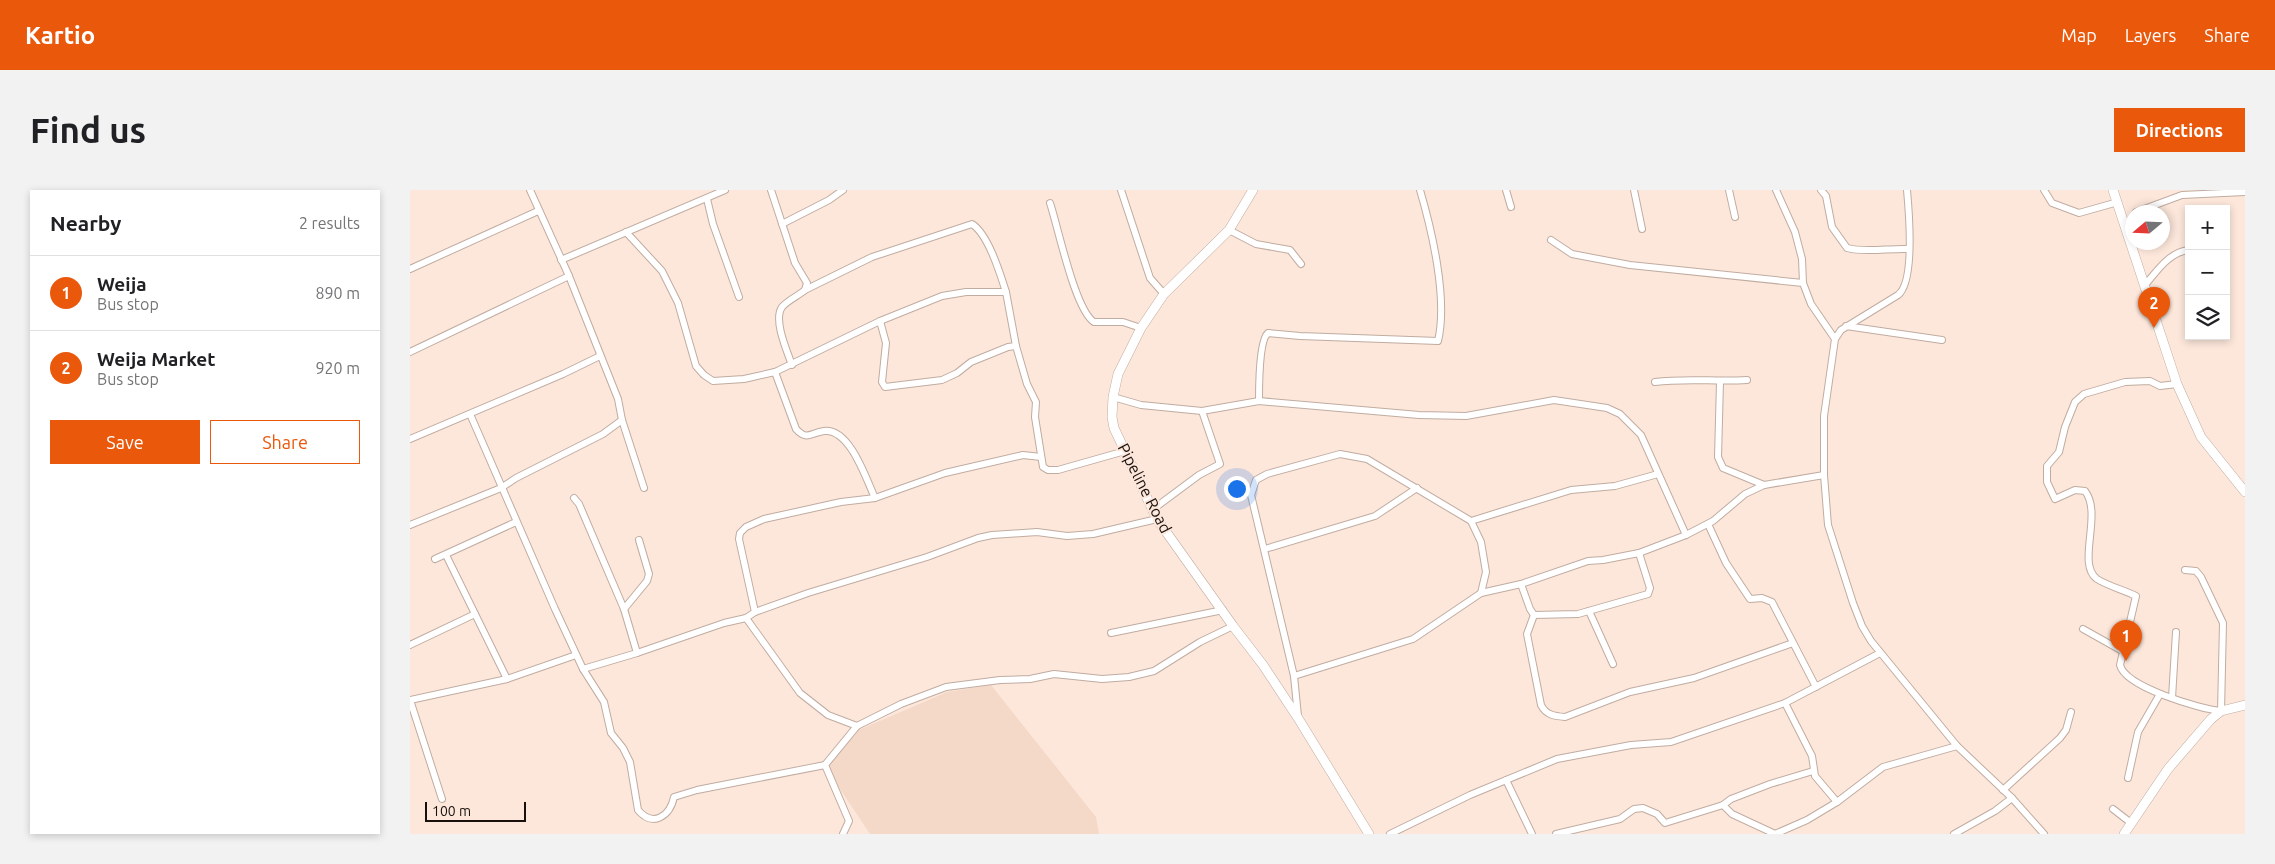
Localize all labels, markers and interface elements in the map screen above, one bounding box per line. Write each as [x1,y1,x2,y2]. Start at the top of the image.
text: Kartio [25,22,95,49]
text: Map [2061,25,2097,45]
text: Layers [2125,25,2176,45]
text: Share [2204,25,2250,45]
button: Directions [2114,108,2245,152]
text: Find us [30,110,146,150]
north arrow [2125,205,2170,250]
map controls [2185,205,2230,340]
button: + [2185,205,2230,250]
text: Nearby [50,211,121,235]
text: 2 results [299,214,360,232]
button: − [2185,250,2230,295]
text: Weija [97,273,147,295]
text: 1 [61,284,71,302]
text: 890 m [315,284,360,302]
pin: 2 [2138,287,2170,328]
text: Bus stop [97,295,159,313]
button: layers [2185,295,2230,340]
text: Weija Market [97,348,215,370]
text: 2 [61,359,71,377]
text: 920 m [315,359,360,377]
text: Bus stop [97,370,159,388]
button: Save [50,420,200,464]
button: Share [210,420,360,464]
street label: Pipeline Road [1115,440,1175,536]
your location [1224,476,1250,502]
pin: 1 [2110,620,2142,661]
scale bar [425,799,526,822]
text: 100 m [432,803,471,819]

